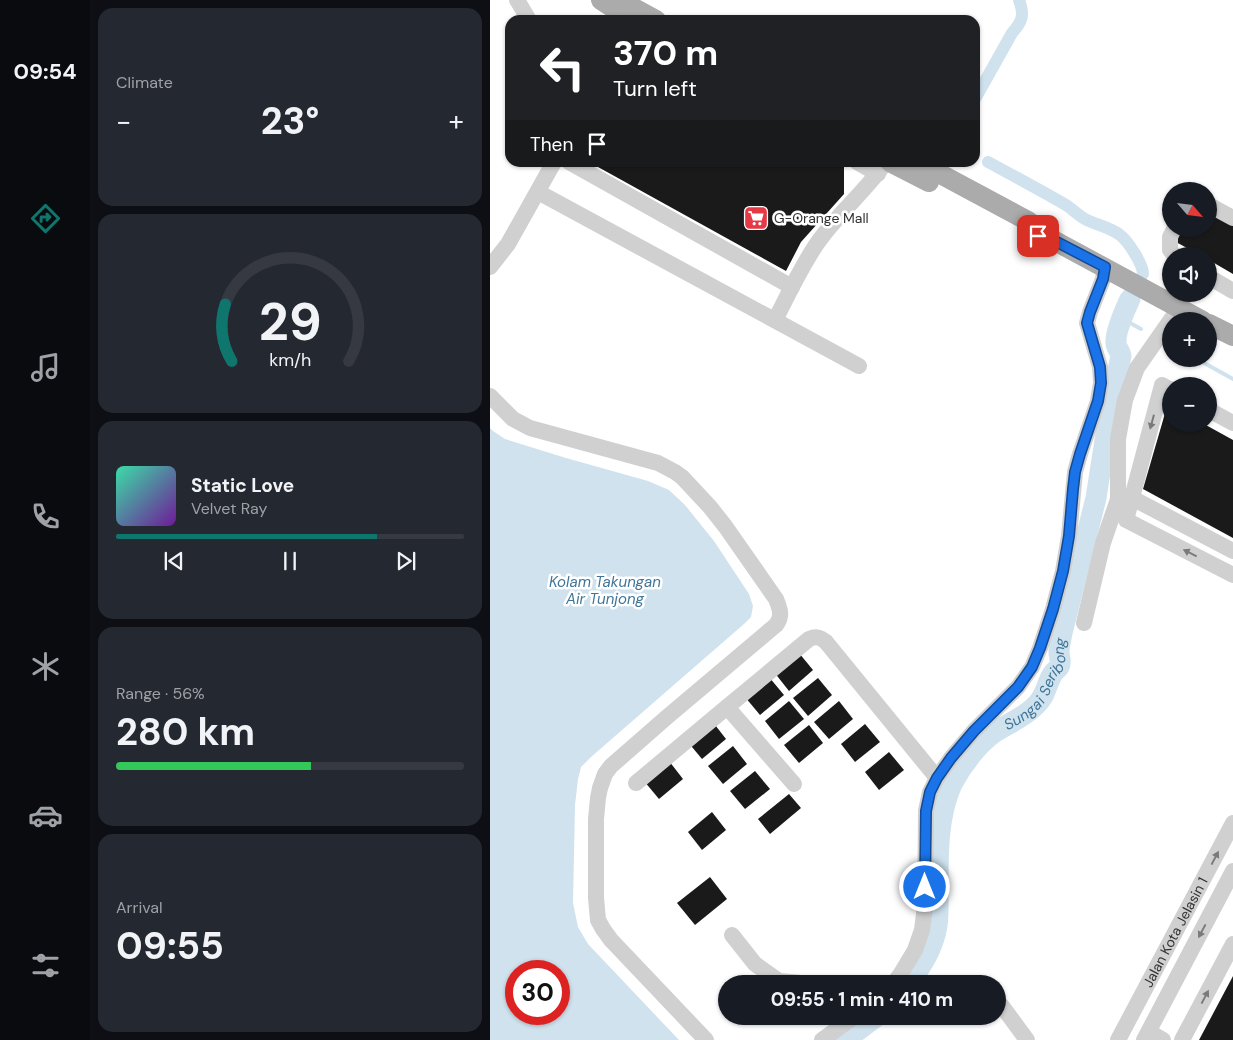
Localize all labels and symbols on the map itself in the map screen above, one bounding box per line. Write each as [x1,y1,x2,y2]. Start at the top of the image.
north arrow [1162,182,1218,238]
supermarket icon: G-Orange Mall [743,205,769,231]
place label: G-Orange Mall [774,209,869,227]
pin [1017,215,1059,257]
one-way arrow [1148,415,1156,430]
one-way arrow [1182,549,1197,557]
water label: Kolam Takungan Air Tunjong [549,572,661,609]
water label: Sungai Seribong [1000,635,1071,735]
one-way arrow [1211,851,1219,865]
position arrow [898,860,950,912]
street label: Jalan Kota Jelasin 1 [1139,874,1212,990]
one-way arrow [1198,924,1206,938]
speed limit sign: 30 [505,960,570,1025]
one-way arrow [1201,990,1209,1004]

